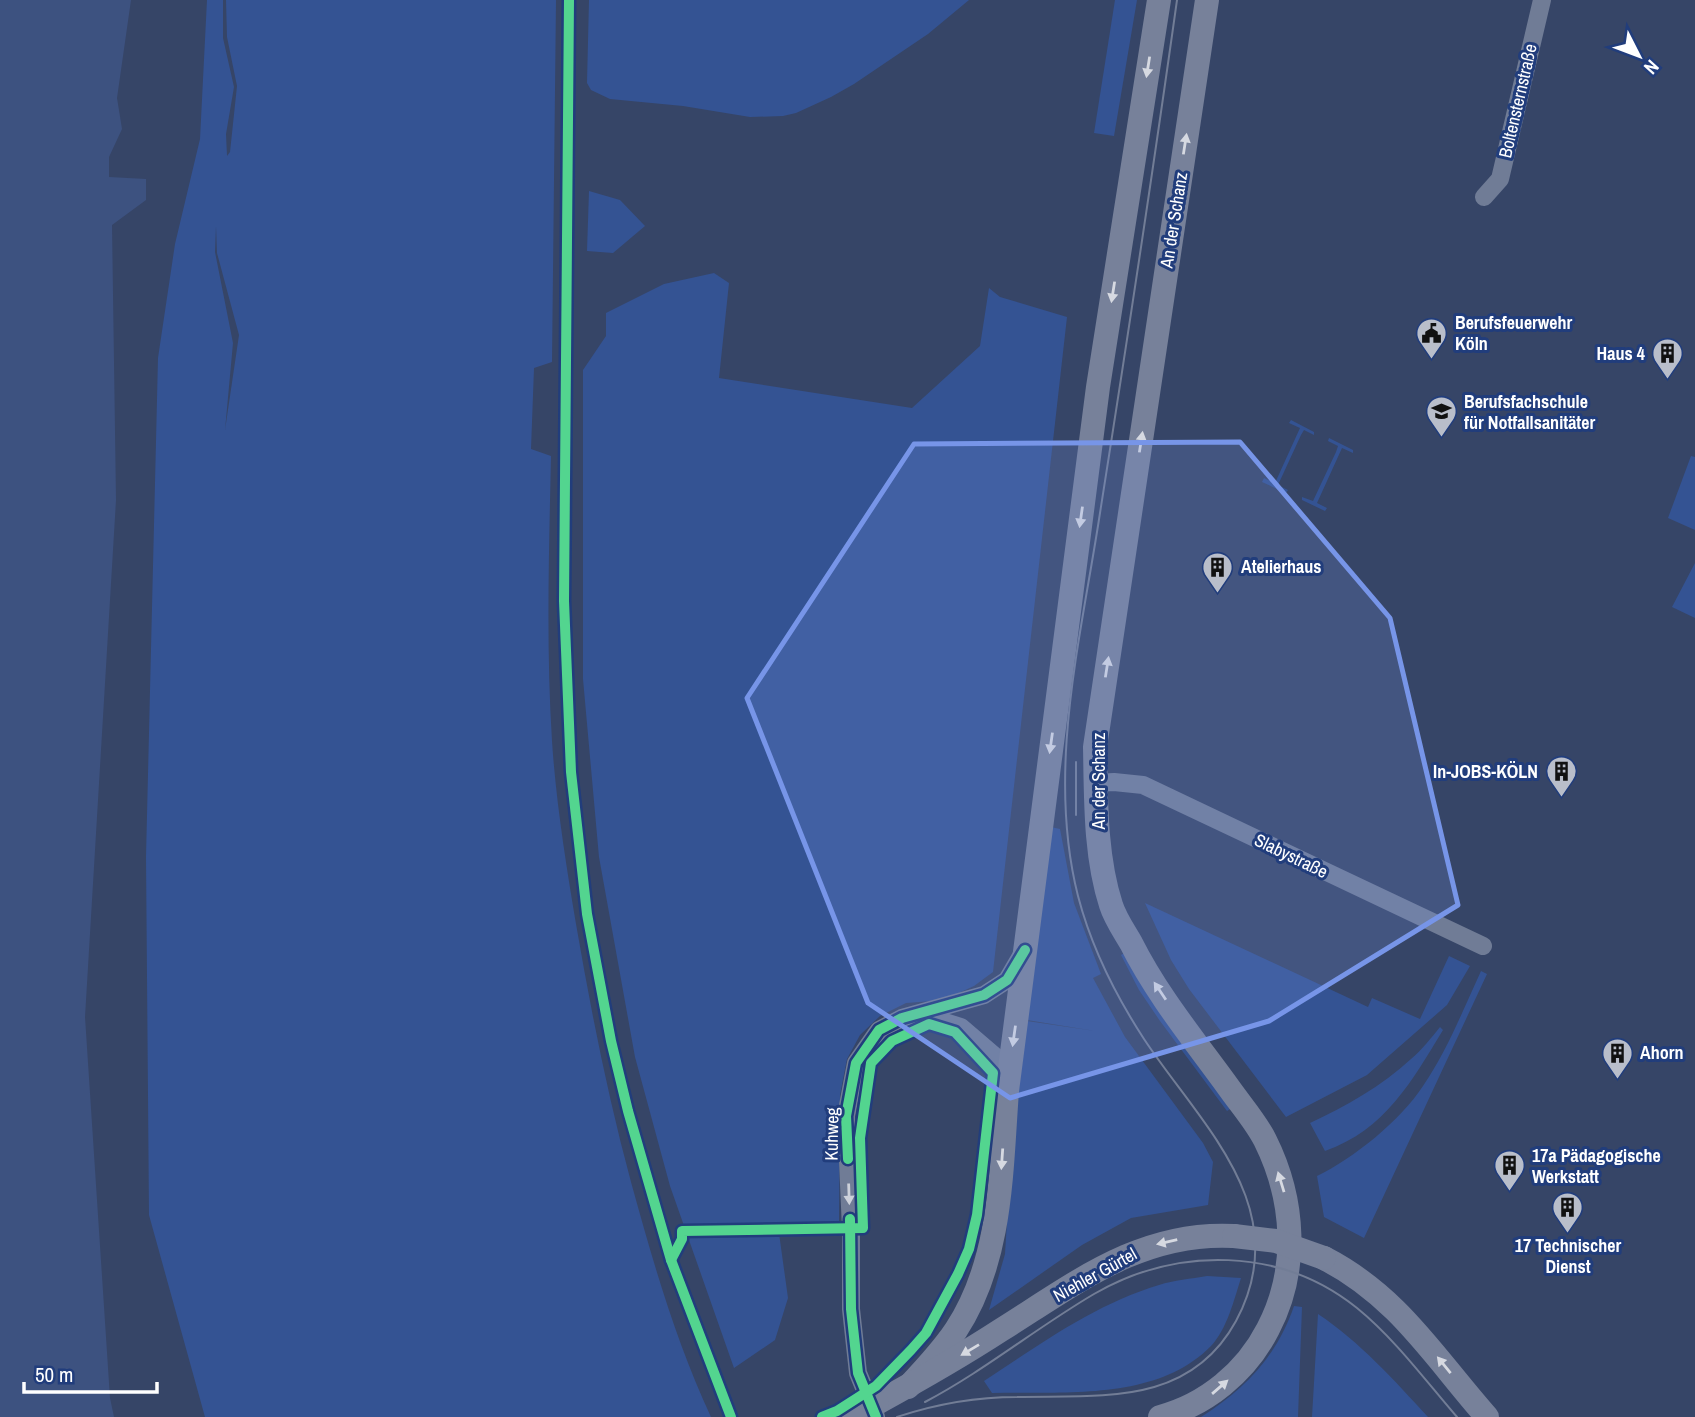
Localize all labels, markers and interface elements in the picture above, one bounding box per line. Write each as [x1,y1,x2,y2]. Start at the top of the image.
north arrow [1604,21,1674,91]
street label: Boltensternstraße [1492,41,1543,160]
text: N [1638,54,1665,80]
one-way arrow [1142,57,1153,79]
one-way arrow [1180,133,1191,155]
street label: An der Schanz [1153,170,1193,271]
one-way arrow [1107,281,1118,303]
place label: Berufsfeuerwehr Köln [1455,310,1573,356]
public building icon: Berufsfeuerwehr Köln [1415,316,1449,360]
building icon: Haus 4 [1651,337,1685,381]
place label: Haus 4 [1597,341,1646,366]
place label: Berufsfachschule für Notfallsanitäter [1464,389,1595,435]
school or university icon: Berufsfachschule für Notfallsanitäter [1424,395,1458,439]
one-way arrow [1136,431,1147,453]
one-way arrow [1075,507,1086,529]
building icon: Atelierhaus [1201,550,1235,594]
place label: Atelierhaus [1241,554,1321,579]
one-way arrow [1102,656,1113,678]
one-way arrow [1045,732,1056,754]
street label: An der Schanz [1086,733,1111,830]
building icon: In-JOBS-KÖLN [1544,755,1578,799]
place label: In-JOBS-KÖLN [1433,759,1538,784]
street label: Slabystraße [1250,827,1332,884]
one-way arrow [1153,982,1167,1000]
one-way arrow [1009,1025,1020,1047]
building icon: Ahorn [1600,1036,1634,1080]
place label: Ahorn [1640,1040,1683,1065]
street label: Kuhweg [819,1106,844,1161]
place label: 17a Pädagogische Werkstatt [1532,1143,1661,1189]
one-way arrow [996,1148,1007,1170]
building icon: 17a Pädagogische Werkstatt [1492,1149,1526,1193]
one-way arrow [1275,1171,1285,1192]
one-way arrow [844,1183,855,1205]
building icon: 17 Technischer Dienst [1551,1191,1585,1235]
place label: 17 Technischer Dienst [1515,1233,1621,1279]
one-way arrow [1156,1237,1178,1248]
street label: Niehler Gürtel [1049,1241,1141,1308]
one-way arrow [960,1343,979,1356]
scale bar [24,1350,158,1394]
one-way arrow [1436,1356,1451,1374]
text: 50 m [35,1360,73,1389]
one-way arrow [1211,1379,1229,1395]

